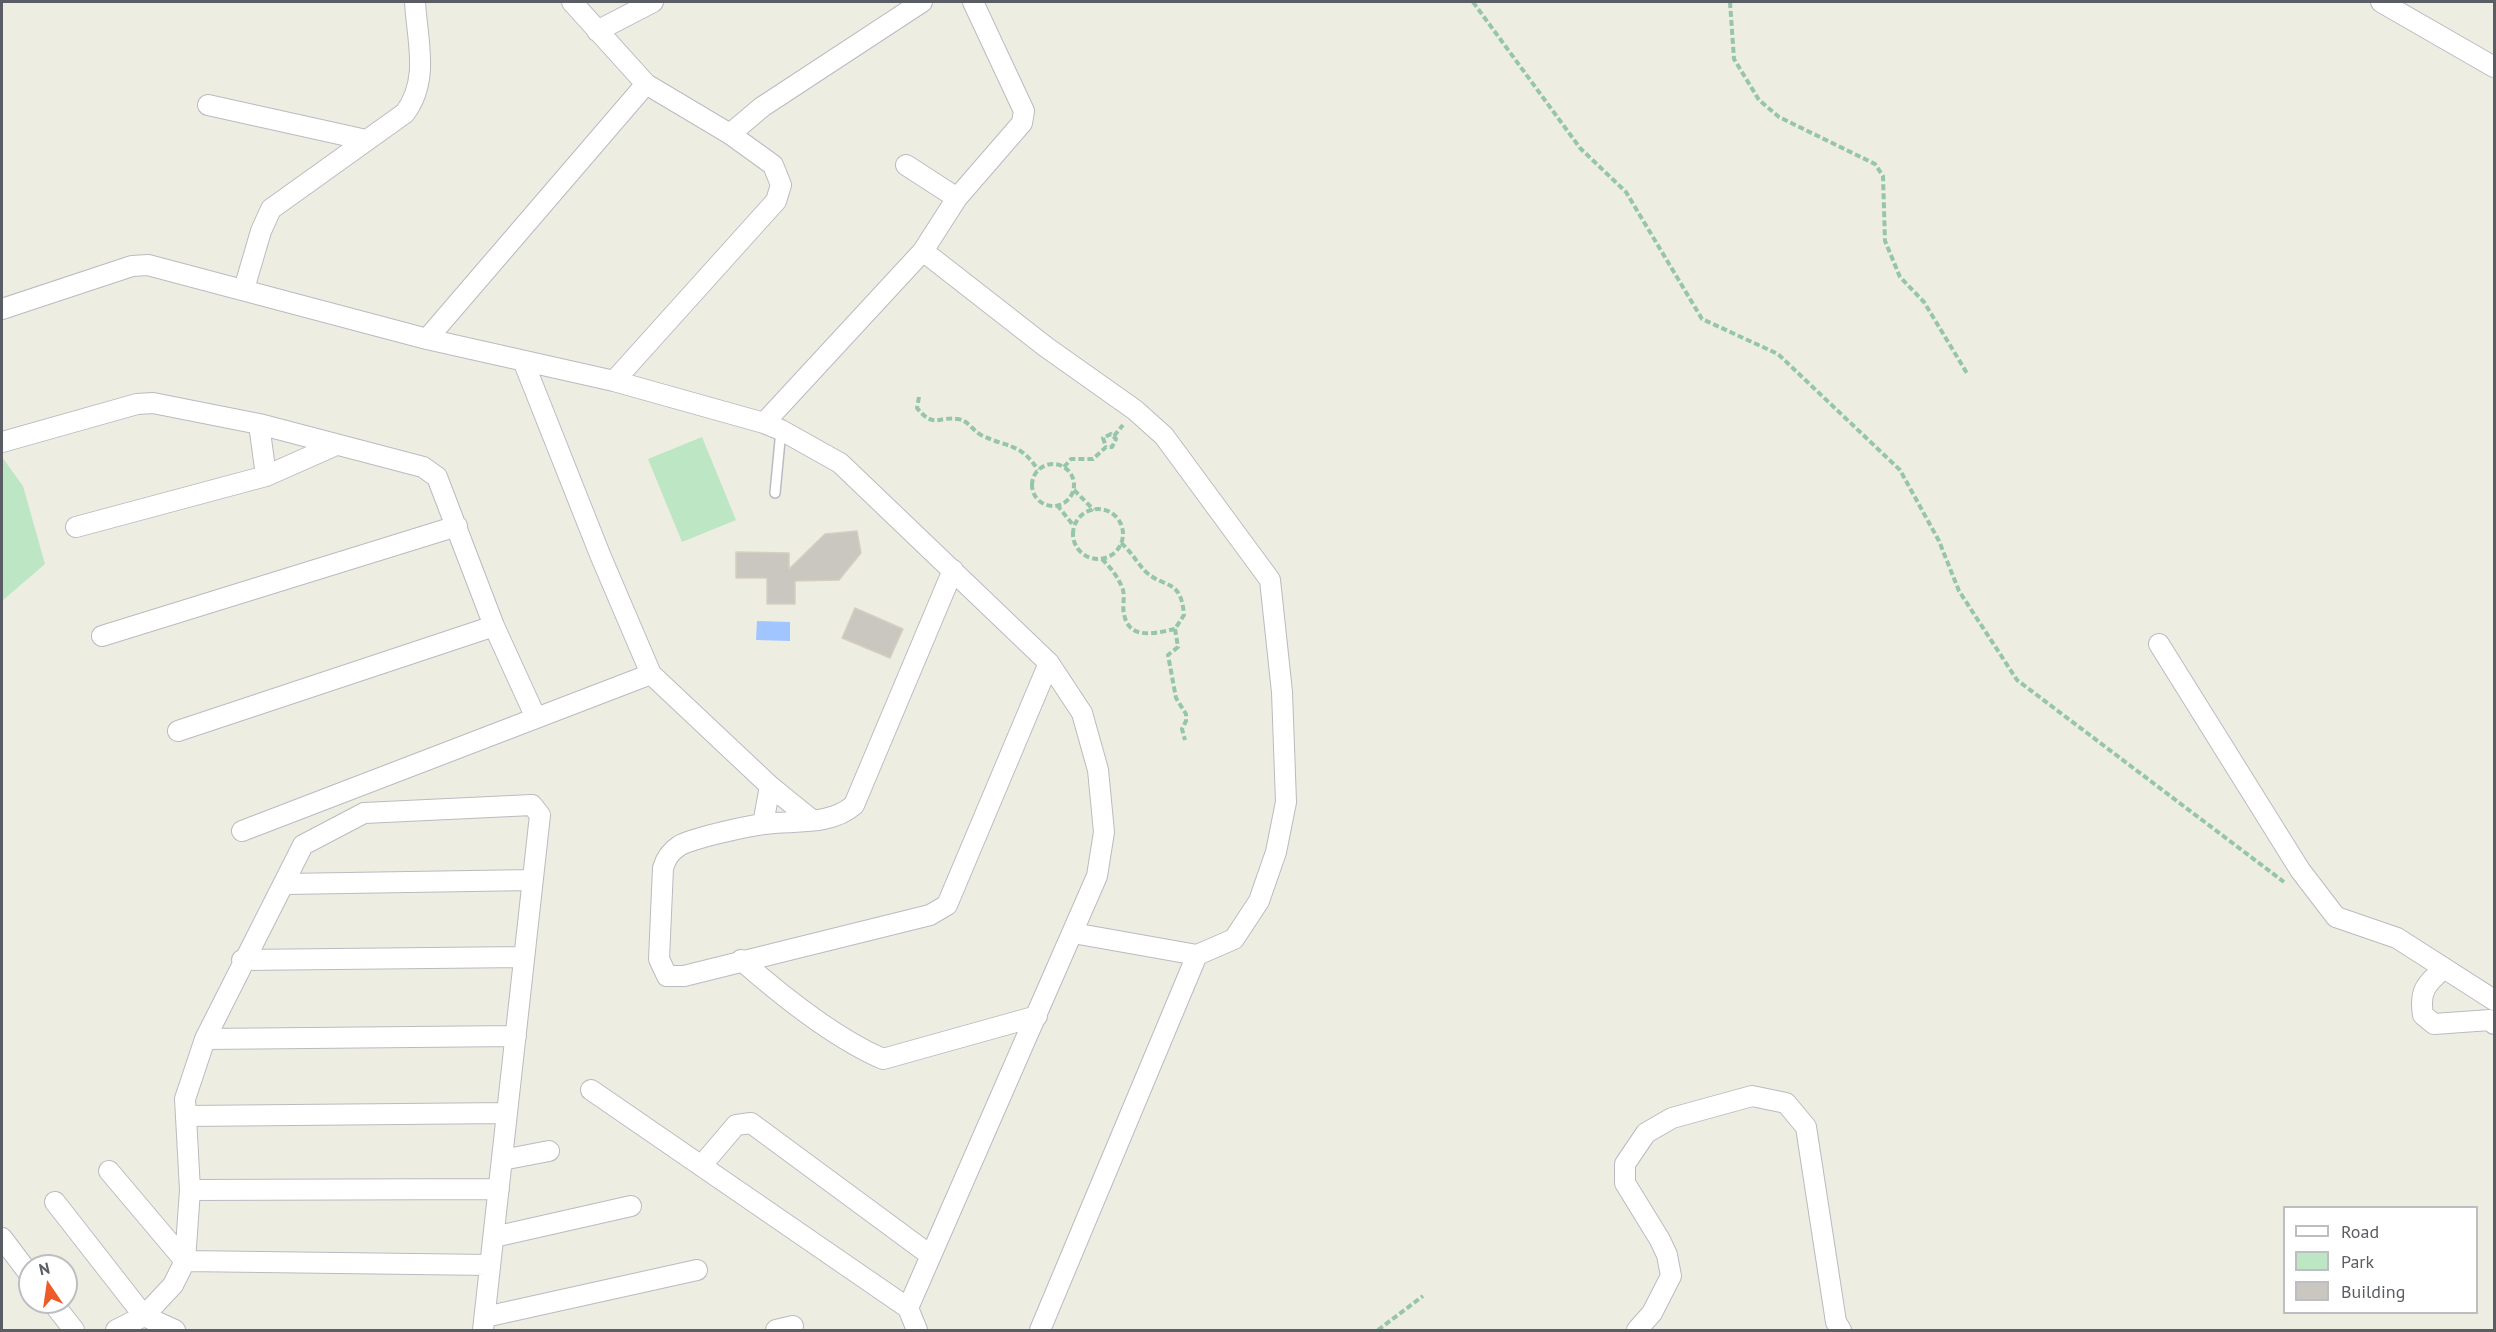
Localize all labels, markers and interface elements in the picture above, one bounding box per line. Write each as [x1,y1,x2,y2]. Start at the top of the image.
legend [2283,1206,2478,1314]
text: Road [2341,1220,2379,1243]
text: Park [2341,1250,2374,1273]
north arrow [18,1254,78,1314]
text: N [37,1257,52,1279]
text: Building [2341,1280,2405,1303]

